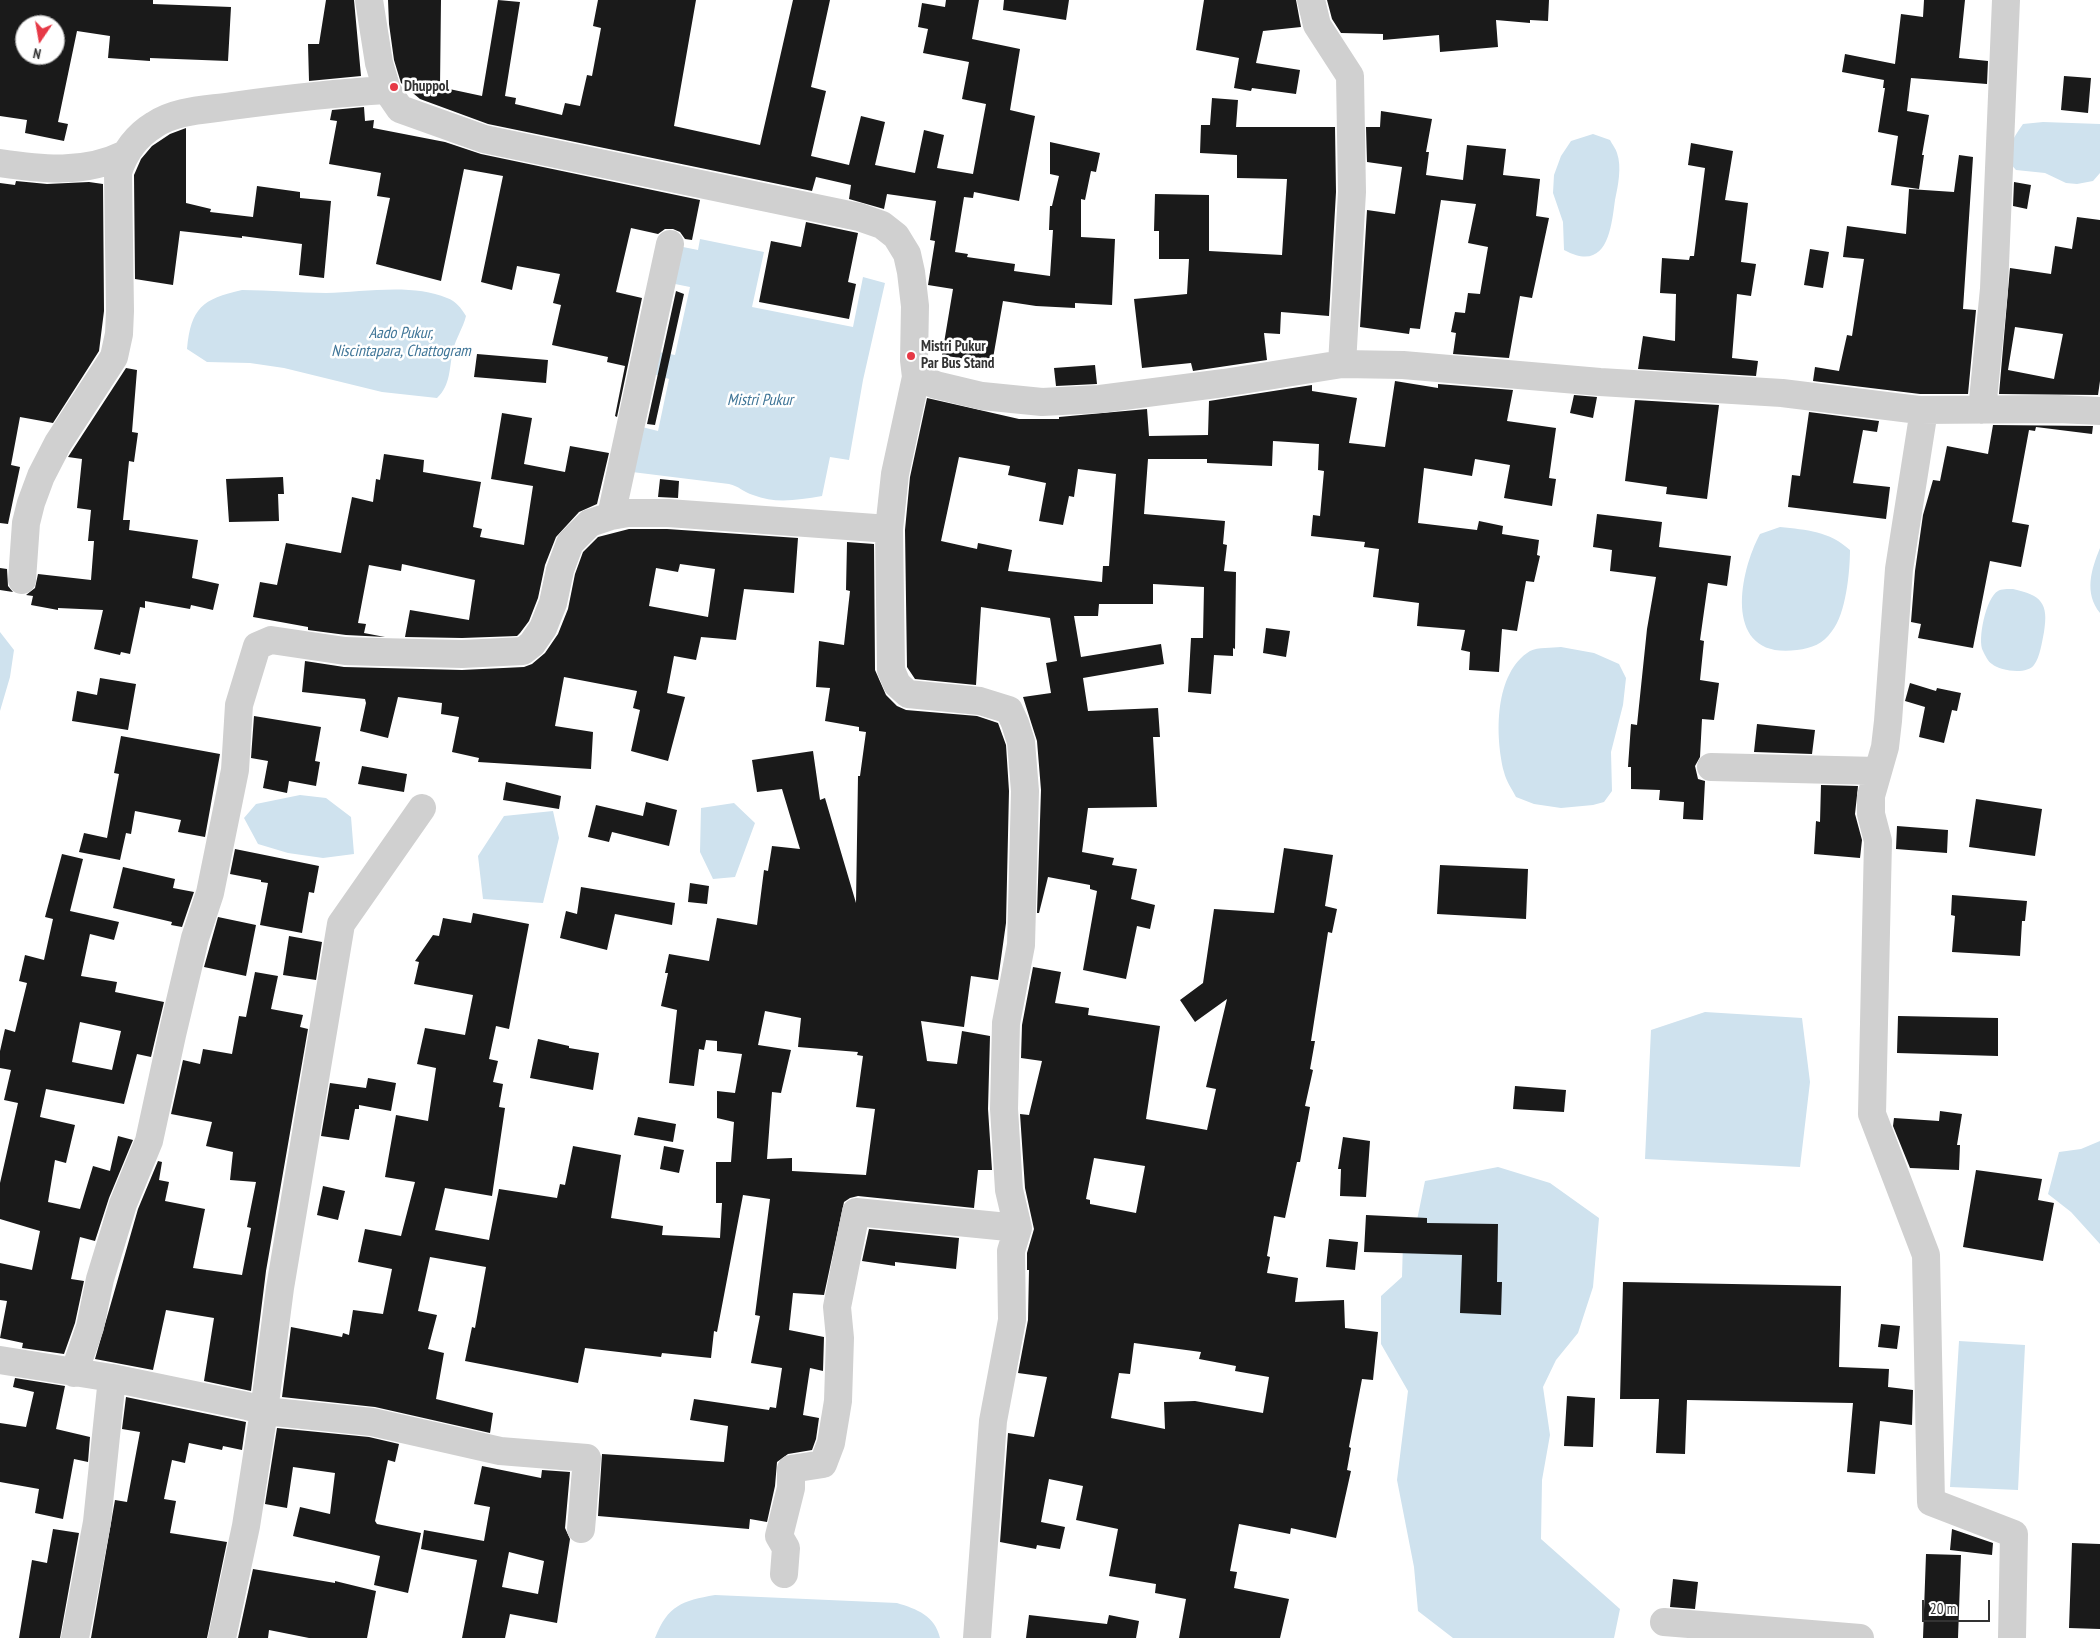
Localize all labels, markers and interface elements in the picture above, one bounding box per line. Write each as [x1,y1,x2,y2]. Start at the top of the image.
north arrow [15,15,65,65]
text: N [32,44,43,63]
place label: Dhuppol [404,78,449,96]
marker: Dhuppol [388,81,400,93]
water label: Aado Pukur, Niscintapara, Chattogram [331,323,471,361]
place label: Mistri Pukur Par Bus Stand [921,338,994,373]
marker: Mistri Pukur Par Bus Stand [905,350,917,362]
water label: Mistri Pukur [727,390,793,410]
scale bar [1925,1590,1992,1622]
text: 20 m [1930,1599,1956,1618]

